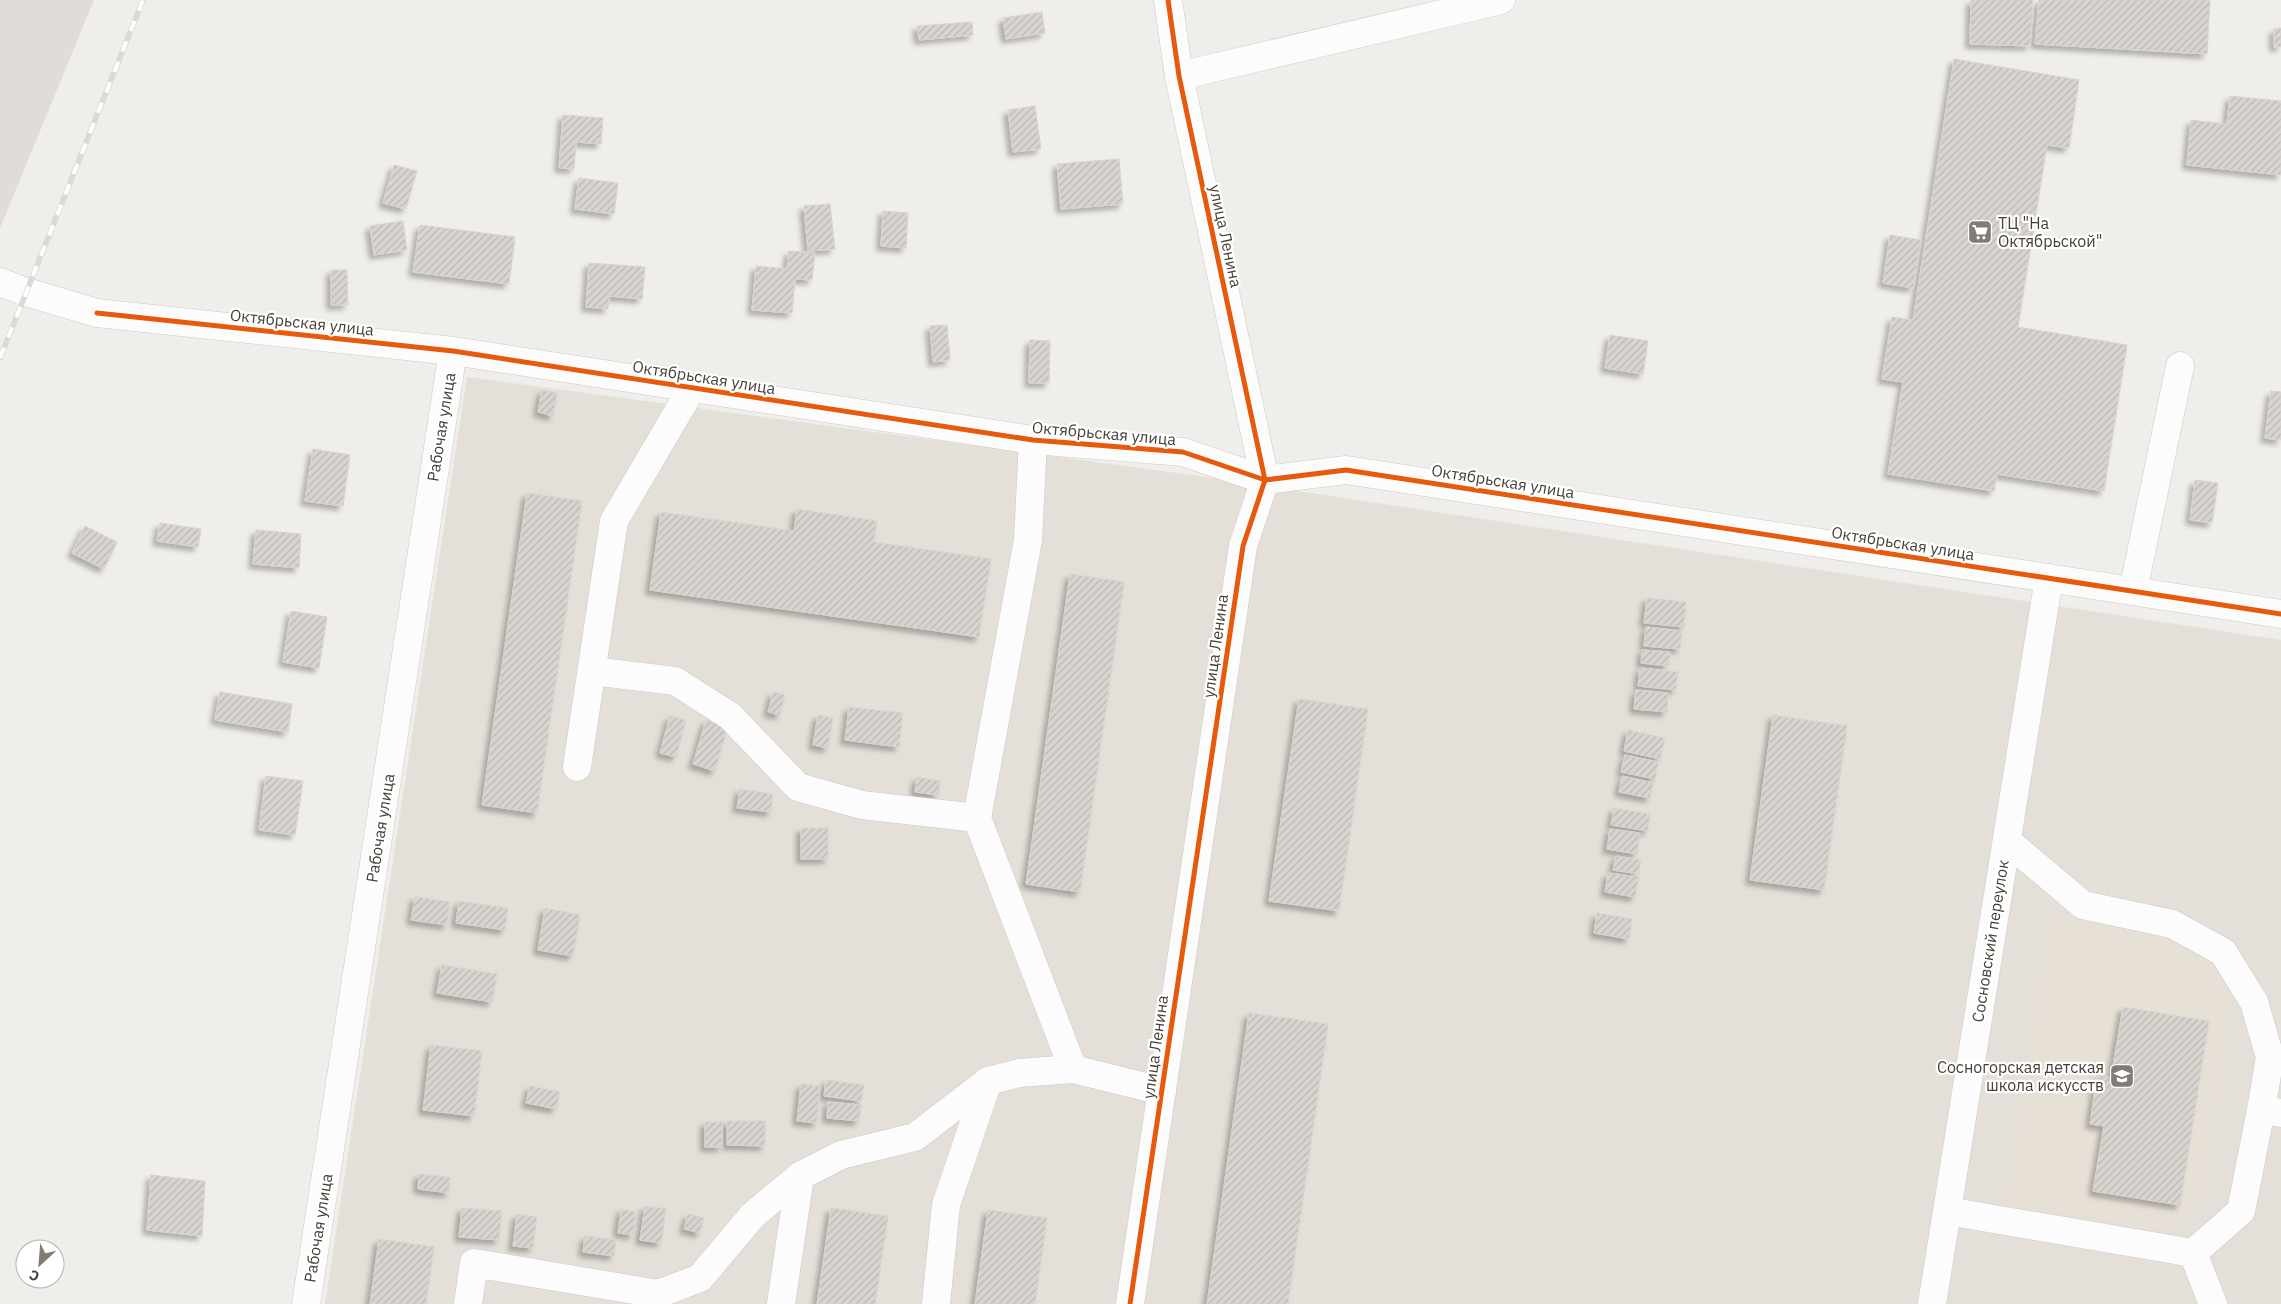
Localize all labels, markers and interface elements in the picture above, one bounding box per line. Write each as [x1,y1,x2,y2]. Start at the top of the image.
street label: улица Ленина [1205,183,1247,290]
place label: ТЦ "На Октябрьской" [1998,213,2102,251]
supermarket icon: ТЦ "На Октябрьской" [1967,219,1993,245]
street label: Октябрьская улица [229,304,375,340]
street label: Октябрьская улица [631,356,777,398]
street label: Рабочая улица [423,371,460,483]
street label: Октябрьская улица [1031,417,1177,449]
street label: Октябрьская улица [1430,460,1576,502]
street label: Октябрьская улица [1830,522,1976,564]
street label: улица Ленина [1198,592,1232,699]
street label: Рабочая улица [362,772,399,884]
street label: Сосновский переулок [1967,858,2013,1024]
street label: улица Ленина [1138,993,1172,1100]
place label: Сосногорская детская школа искусств [1937,1057,2104,1095]
school or university icon: Сосногорская детская школа искусств [2109,1063,2135,1089]
street label: Рабочая улица [300,1172,337,1284]
north arrow [15,1239,65,1289]
text: С [26,1266,42,1286]

